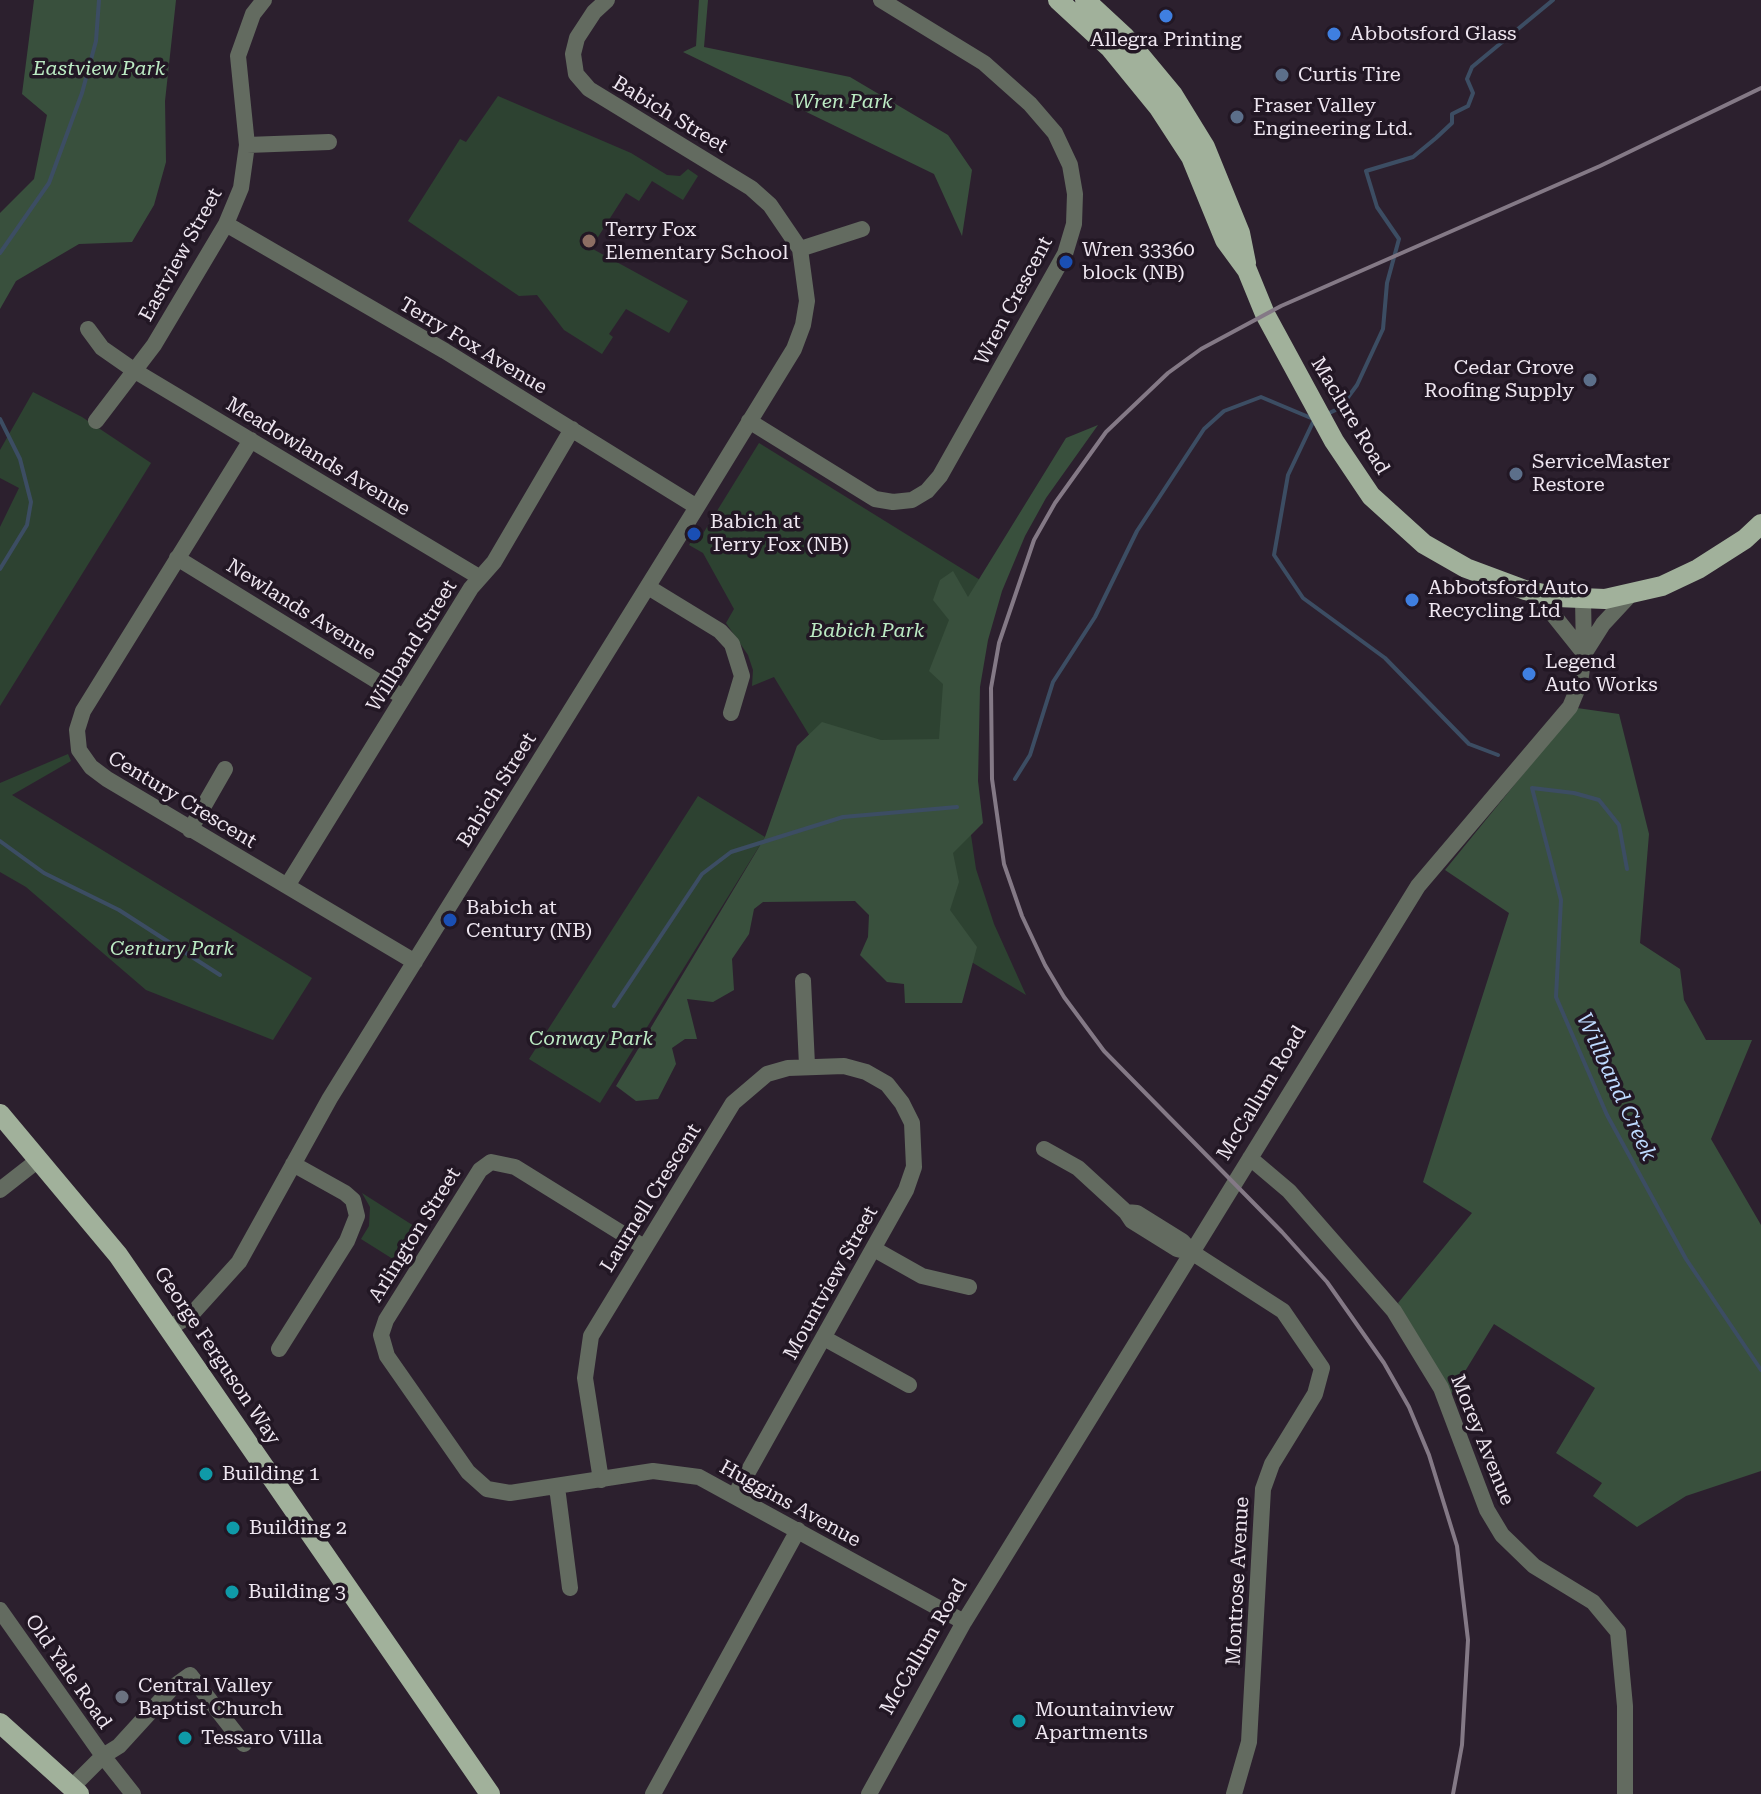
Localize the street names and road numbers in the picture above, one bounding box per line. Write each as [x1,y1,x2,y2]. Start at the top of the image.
street label: Babich Street [608,71,732,159]
street label: Eastview Street [134,184,228,326]
street label: Wren Crescent [970,233,1058,369]
street label: Terry Fox Avenue [395,292,551,400]
street label: Maclure Road [1306,353,1394,479]
street label: Meadowlands Avenue [222,392,414,522]
street label: Newlands Avenue [222,554,380,666]
street label: Willband Street [362,576,462,716]
street label: Babich Street [452,729,542,851]
street label: Century Crescent [103,746,261,854]
street label: McCallum Road [1212,1021,1312,1165]
street label: Laurnell Crescent [596,1119,706,1277]
street label: Arlington Street [364,1163,466,1307]
street label: Mountview Street [779,1202,883,1364]
street label: George Ferguson Way [149,1263,285,1449]
street label: Morey Avenue [1445,1371,1519,1509]
street label: Huggins Avenue [715,1455,865,1553]
street label: Montrose Avenue [1222,1496,1254,1666]
street label: McCallum Road [875,1575,973,1719]
street label: Old Yale Road [20,1610,116,1734]

